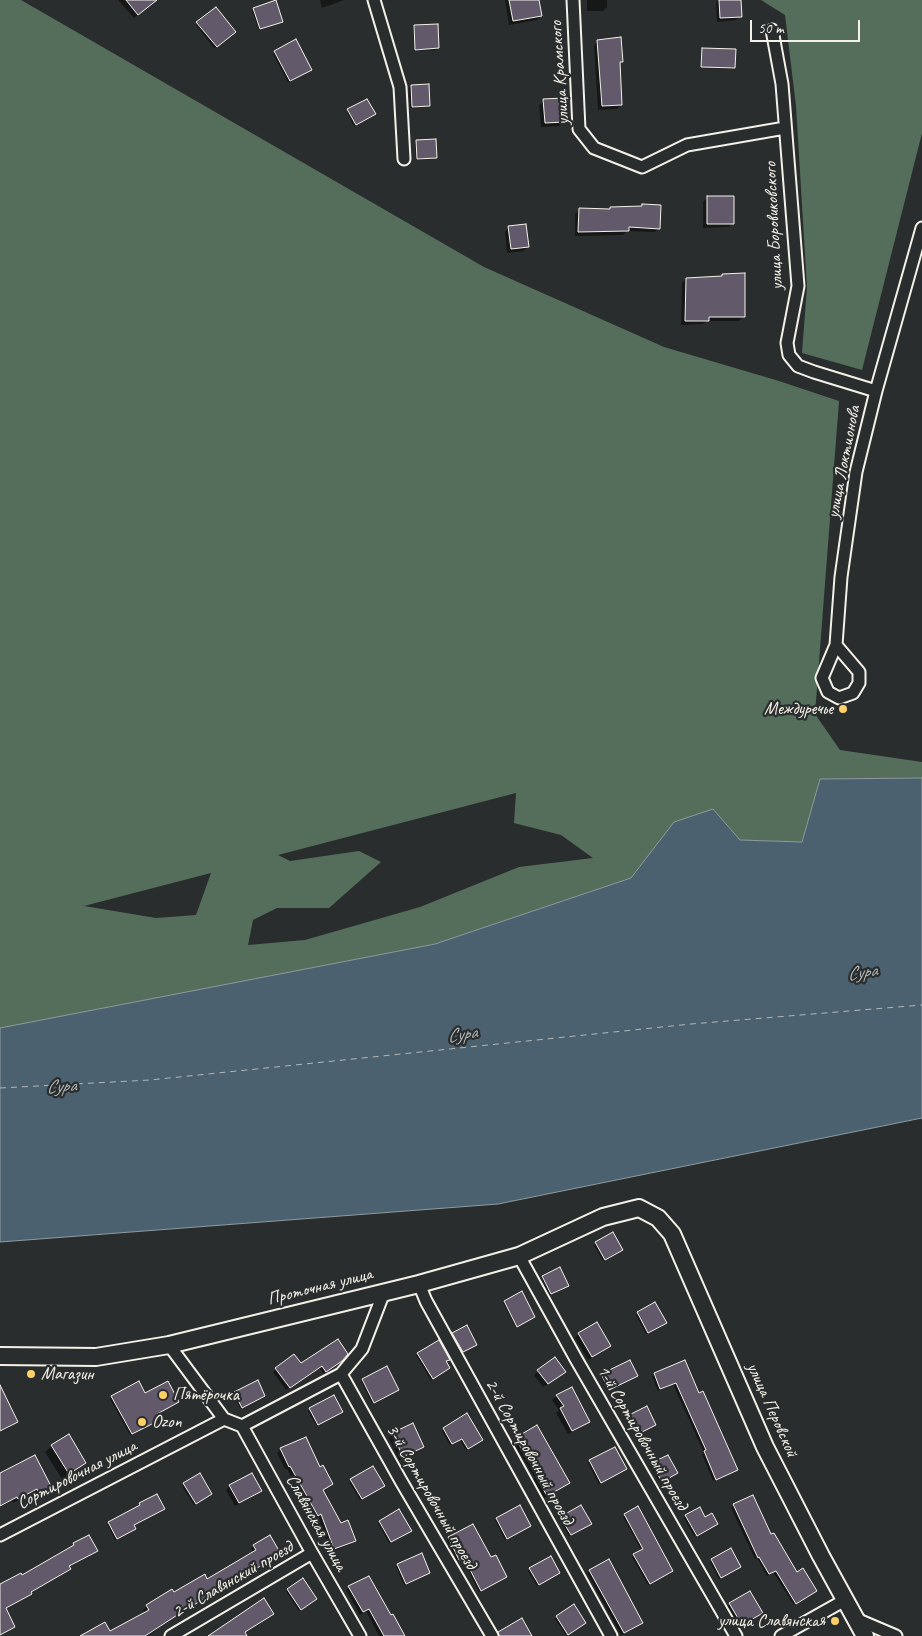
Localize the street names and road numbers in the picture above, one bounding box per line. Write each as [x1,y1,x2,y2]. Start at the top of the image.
street label: улица Крамского [546,20,574,126]
street label: улица Боровиковского [760,161,788,291]
street label: улица Локтионова [823,404,865,520]
street label: Проточная улица [265,1264,375,1310]
street label: улица Перовской [742,1359,802,1461]
street label: 1-й Сортировочный проезд [592,1362,692,1514]
street label: 2-й Сортировочный проезд [480,1375,578,1529]
street label: 3-й Сортировочный проезд [381,1421,481,1573]
street label: Сортировочная улица [14,1436,140,1514]
street label: Славянская улица [281,1471,351,1575]
street label: 2-й Славянский проезд [169,1537,297,1623]

